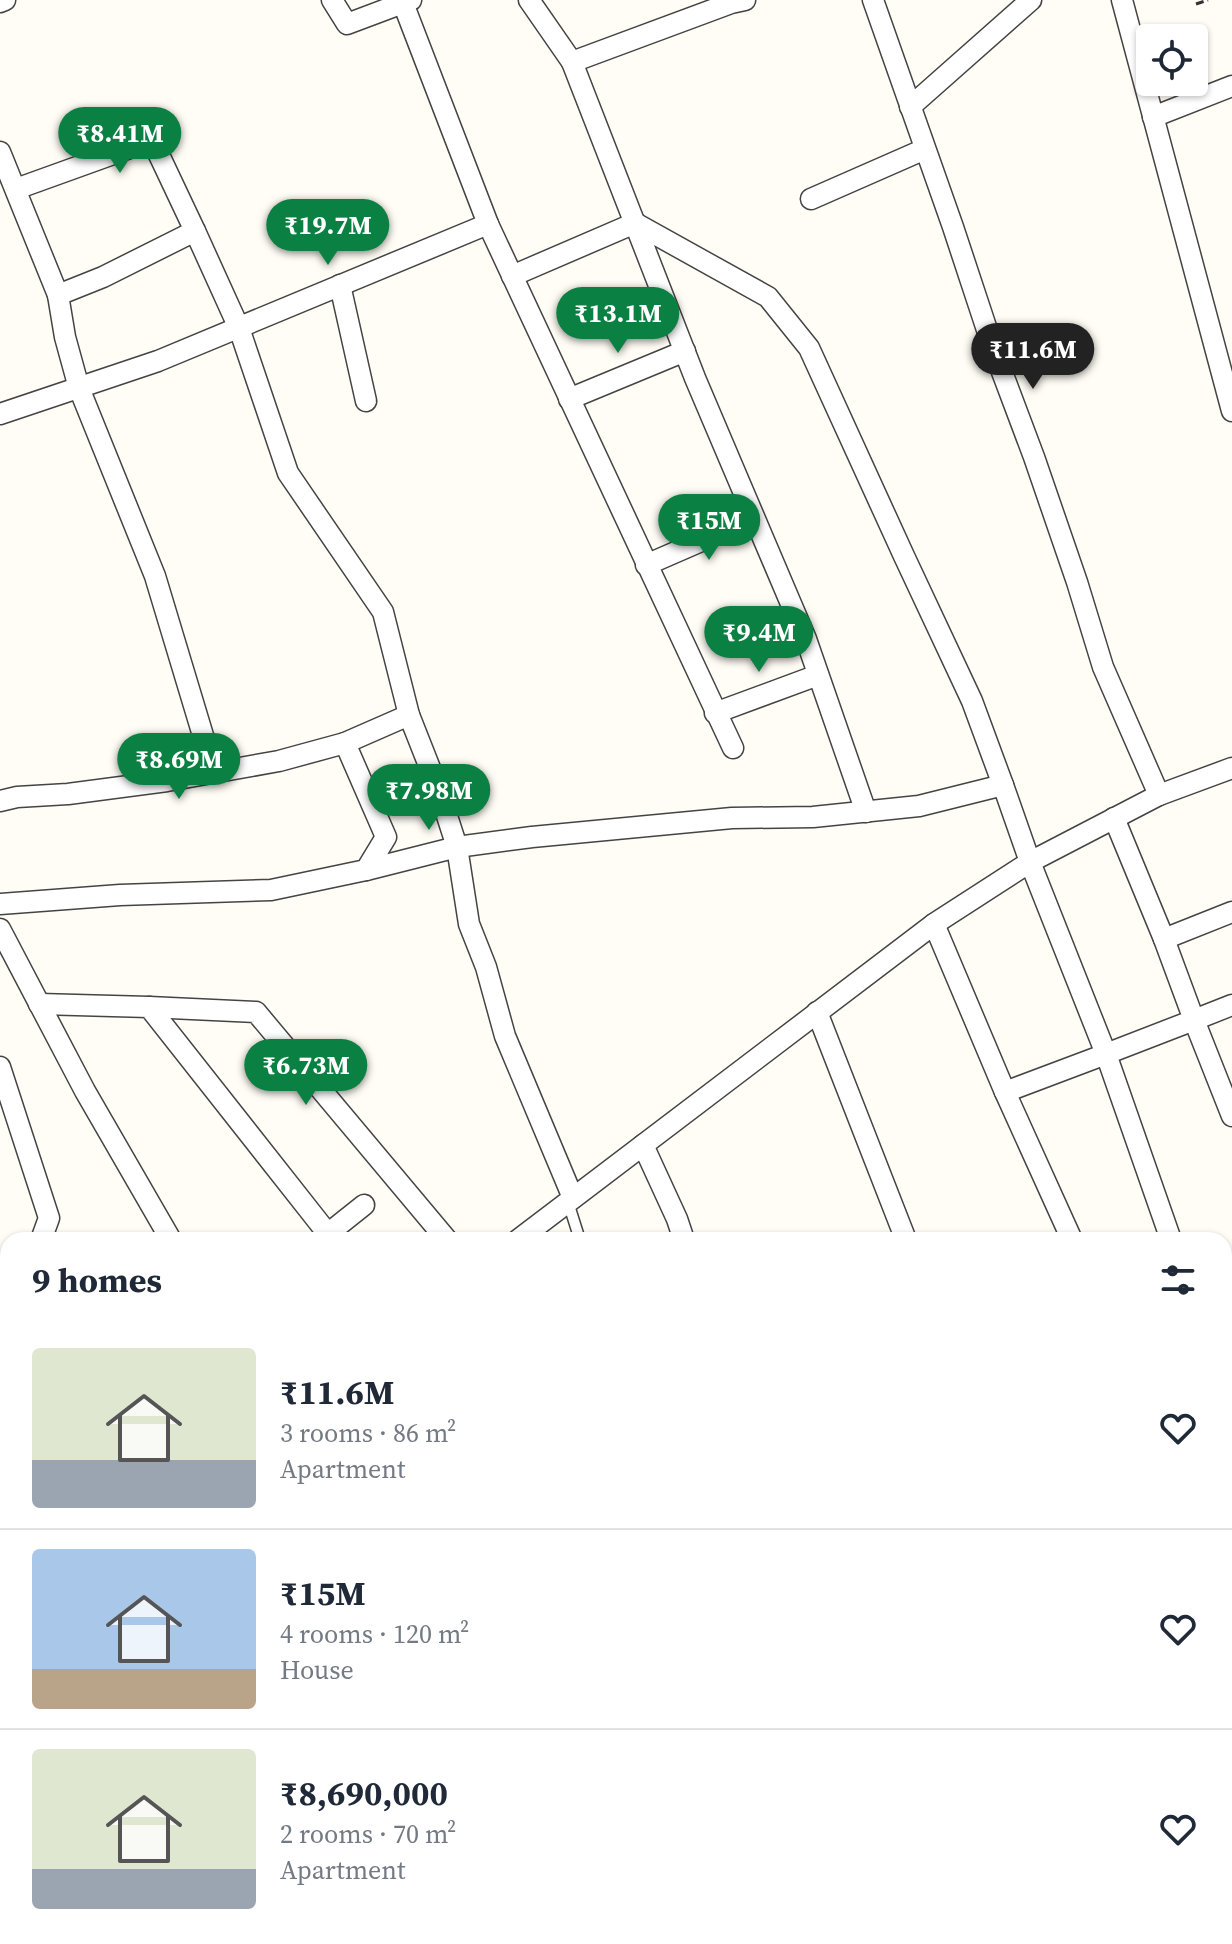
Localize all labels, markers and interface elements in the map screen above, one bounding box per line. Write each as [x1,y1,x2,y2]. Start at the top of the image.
map controls [1136,24,1208,96]
button: locate [1136,24,1208,96]
pin: ₹8.41M [55,107,185,175]
text: ₹8.41M [76,115,164,151]
pin: ₹19.7M [263,199,393,267]
text: ₹19.7M [284,207,372,243]
pin: ₹13.1M [553,287,683,355]
text: ₹13.1M [574,295,662,331]
pin: ₹11.6M [968,323,1098,391]
text: ₹11.6M [989,331,1077,367]
pin: ₹15M [662,494,756,562]
text: ₹15M [676,502,742,538]
pin: ₹9.4M [703,606,815,674]
text: ₹9.4M [722,614,796,650]
pin: ₹8.69M [114,733,244,801]
text: ₹8.69M [135,741,223,777]
pin: ₹7.98M [364,764,494,832]
text: ₹7.98M [385,772,473,808]
pin: ₹6.73M [241,1039,371,1107]
text: ₹6.73M [262,1047,350,1083]
text: 9 homes [32,1257,162,1303]
icon: filters [1156,1258,1200,1302]
text: ₹11.6M [280,1369,394,1415]
icon: home [96,1380,192,1476]
icon: heart [1156,1406,1200,1450]
text: 3 rooms · 86 m² [280,1415,456,1451]
text: Apartment [280,1451,405,1487]
text: ₹15M [280,1570,366,1616]
icon: home [96,1581,192,1677]
icon: heart [1156,1607,1200,1651]
text: 4 rooms · 120 m² [280,1616,469,1652]
text: House [280,1652,354,1688]
text: ₹8,690,000 [280,1770,448,1816]
icon: home [96,1781,192,1877]
icon: heart [1156,1807,1200,1851]
text: 2 rooms · 70 m² [280,1816,456,1852]
text: Apartment [280,1852,405,1888]

